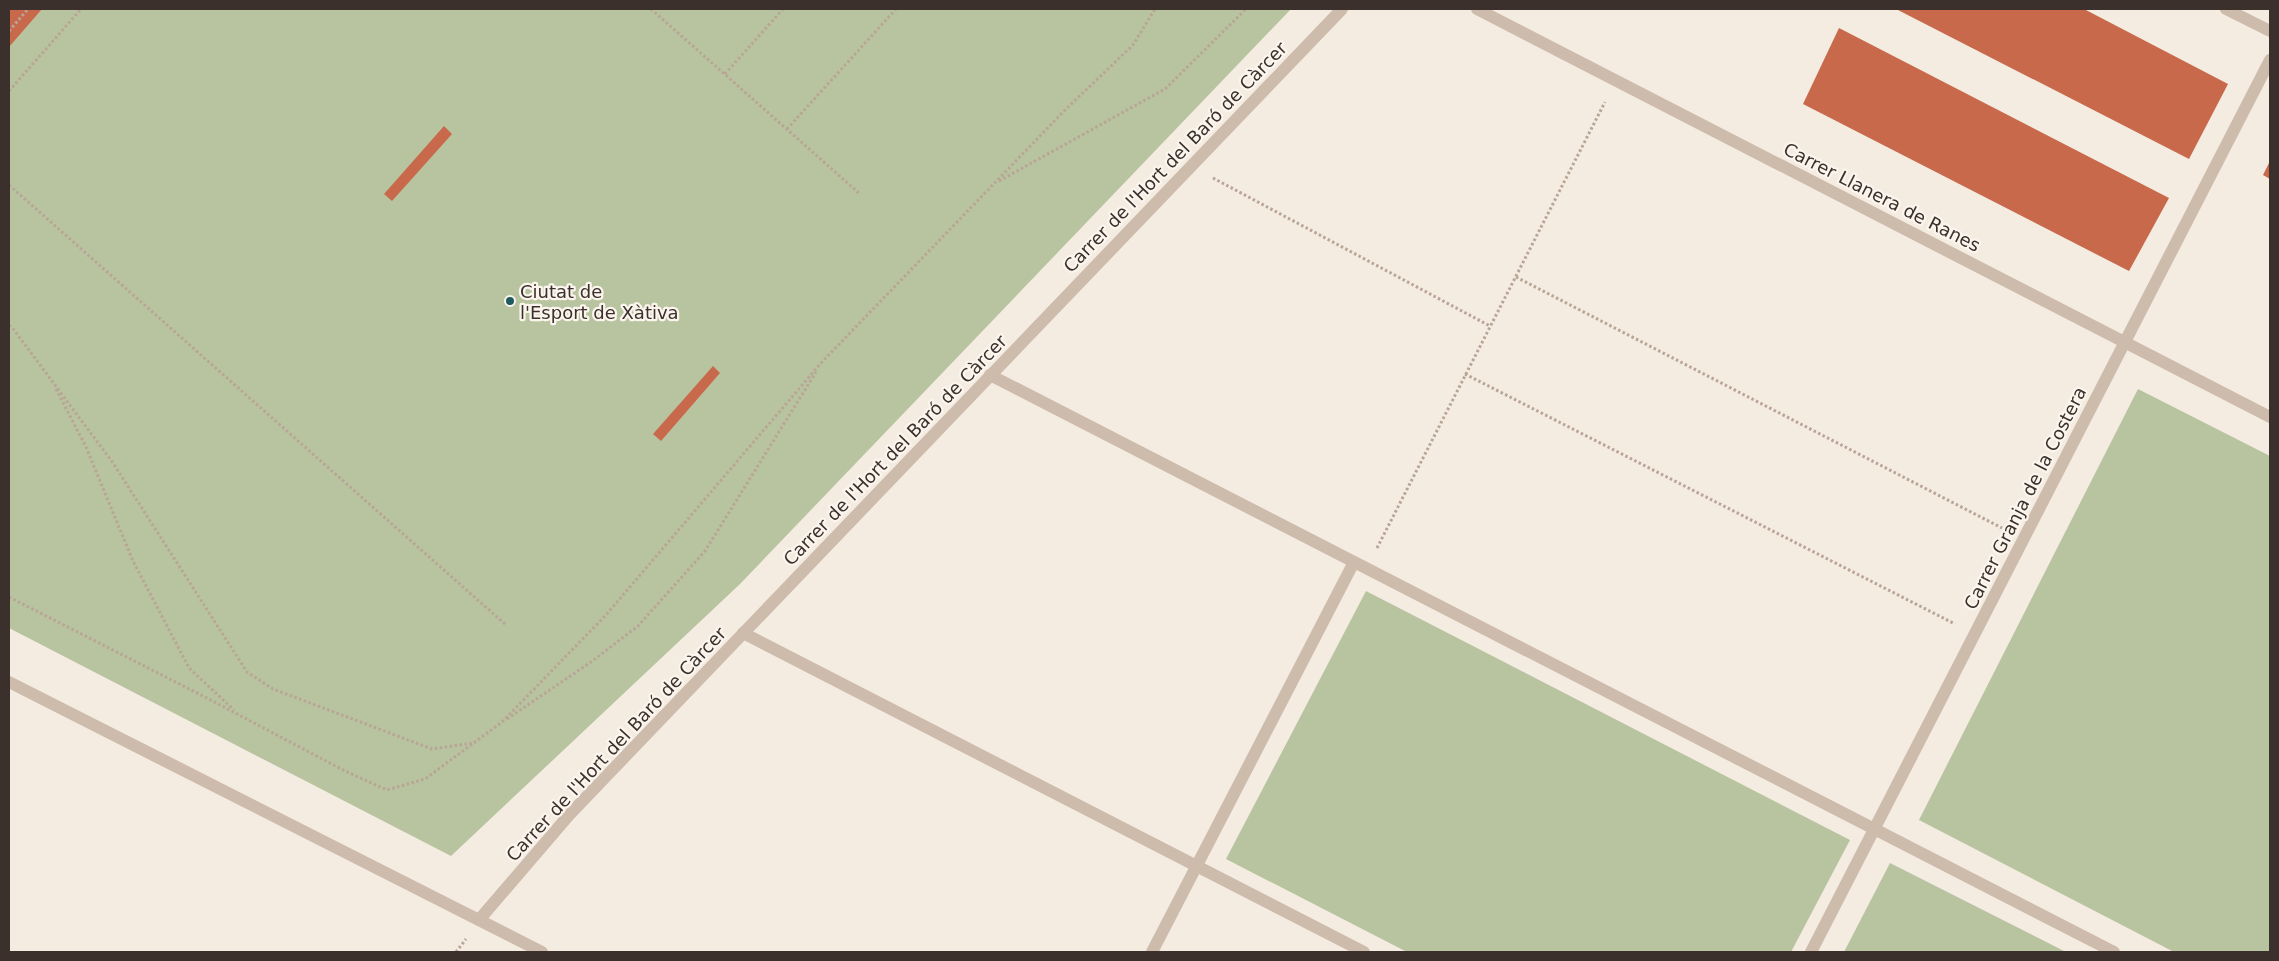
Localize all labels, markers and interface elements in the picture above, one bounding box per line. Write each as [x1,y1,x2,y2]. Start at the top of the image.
street label: Carrer de l'Hort del Baró de Càrcer [1059,37,1291,277]
street label: Carrer Llanera de Ranes [1780,138,1984,256]
place label: Ciutat de l'Esport de Xàtiva [520,281,679,323]
marker: Ciutat de l'Esport de Xàtiva [504,295,516,307]
street label: Carrer de l'Hort del Baró de Càrcer [779,330,1011,570]
street label: Carrer Granja de la Costera [1960,383,2090,613]
street label: Carrer de l'Hort del Baró de Càrcer [502,622,731,865]

